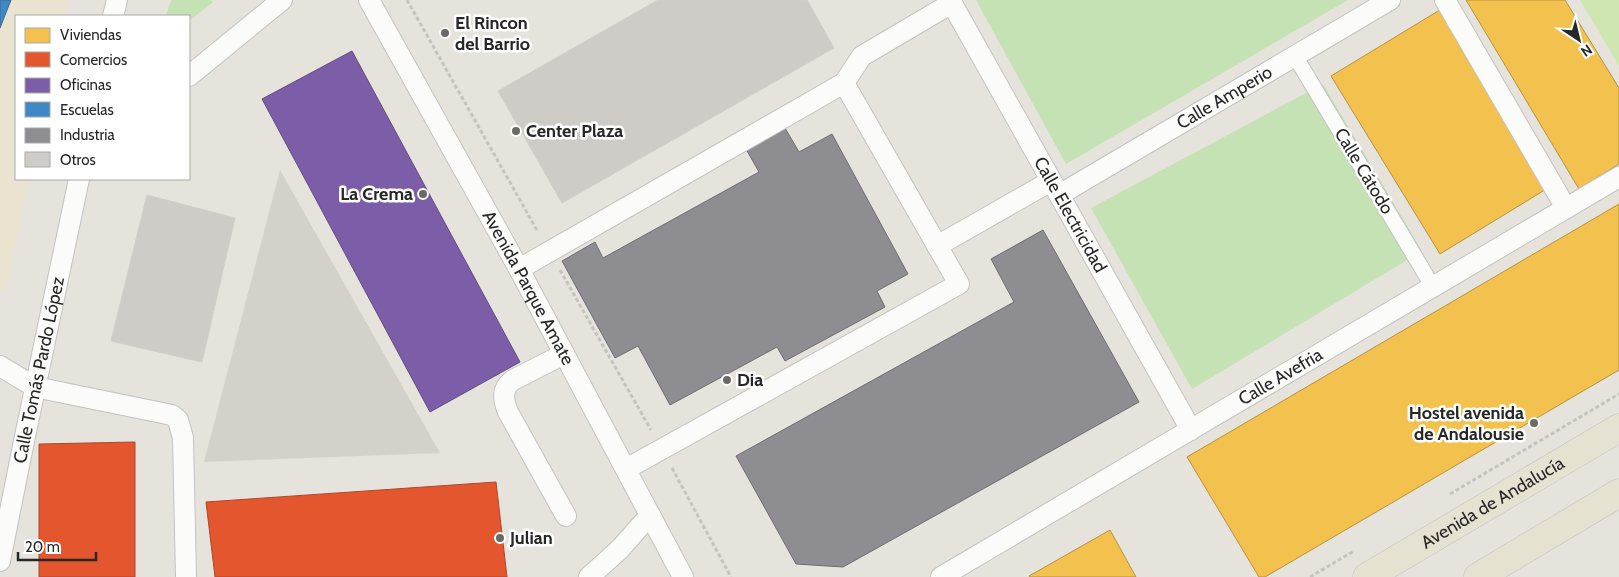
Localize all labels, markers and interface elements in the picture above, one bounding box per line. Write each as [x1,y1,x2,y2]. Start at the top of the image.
place label: El Rincon del Barrio [455,12,530,55]
legend [15,15,190,180]
north arrow [1554,15,1604,65]
text: Viviendas [60,26,121,44]
marker: El Rincon del Barrio [439,27,451,39]
text: N [1577,40,1596,61]
text: Comercios [60,51,127,69]
street label: Calle Amperio [1173,61,1276,134]
text: Oficinas [60,76,111,94]
text: Escuelas [60,101,114,119]
place label: Center Plaza [526,120,623,142]
street label: Calle Cátodo [1330,124,1398,218]
marker: Center Plaza [510,125,522,137]
text: Industria [60,126,115,144]
text: Otros [60,151,96,169]
street label: Calle Electricidad [1029,153,1111,276]
place label: La Crema [340,183,413,205]
marker: La Crema [417,188,429,200]
street label: Avenida Parque Amate [478,207,579,369]
street label: Calle Tomás Pardo López [9,274,69,465]
street label: Calle Avefria [1234,343,1327,410]
place label: Dia [737,369,763,391]
marker: Dia [721,374,733,386]
place label: Hostel avenida de Andalousie [1409,402,1524,445]
marker: Hostel avenida de Andalousie [1528,417,1540,429]
street label: Avenida de Andalucía [1417,452,1568,553]
place label: Julian [509,527,553,549]
scale bar [18,530,95,562]
marker: Julian [494,532,506,544]
text: 20 m [25,538,60,556]

